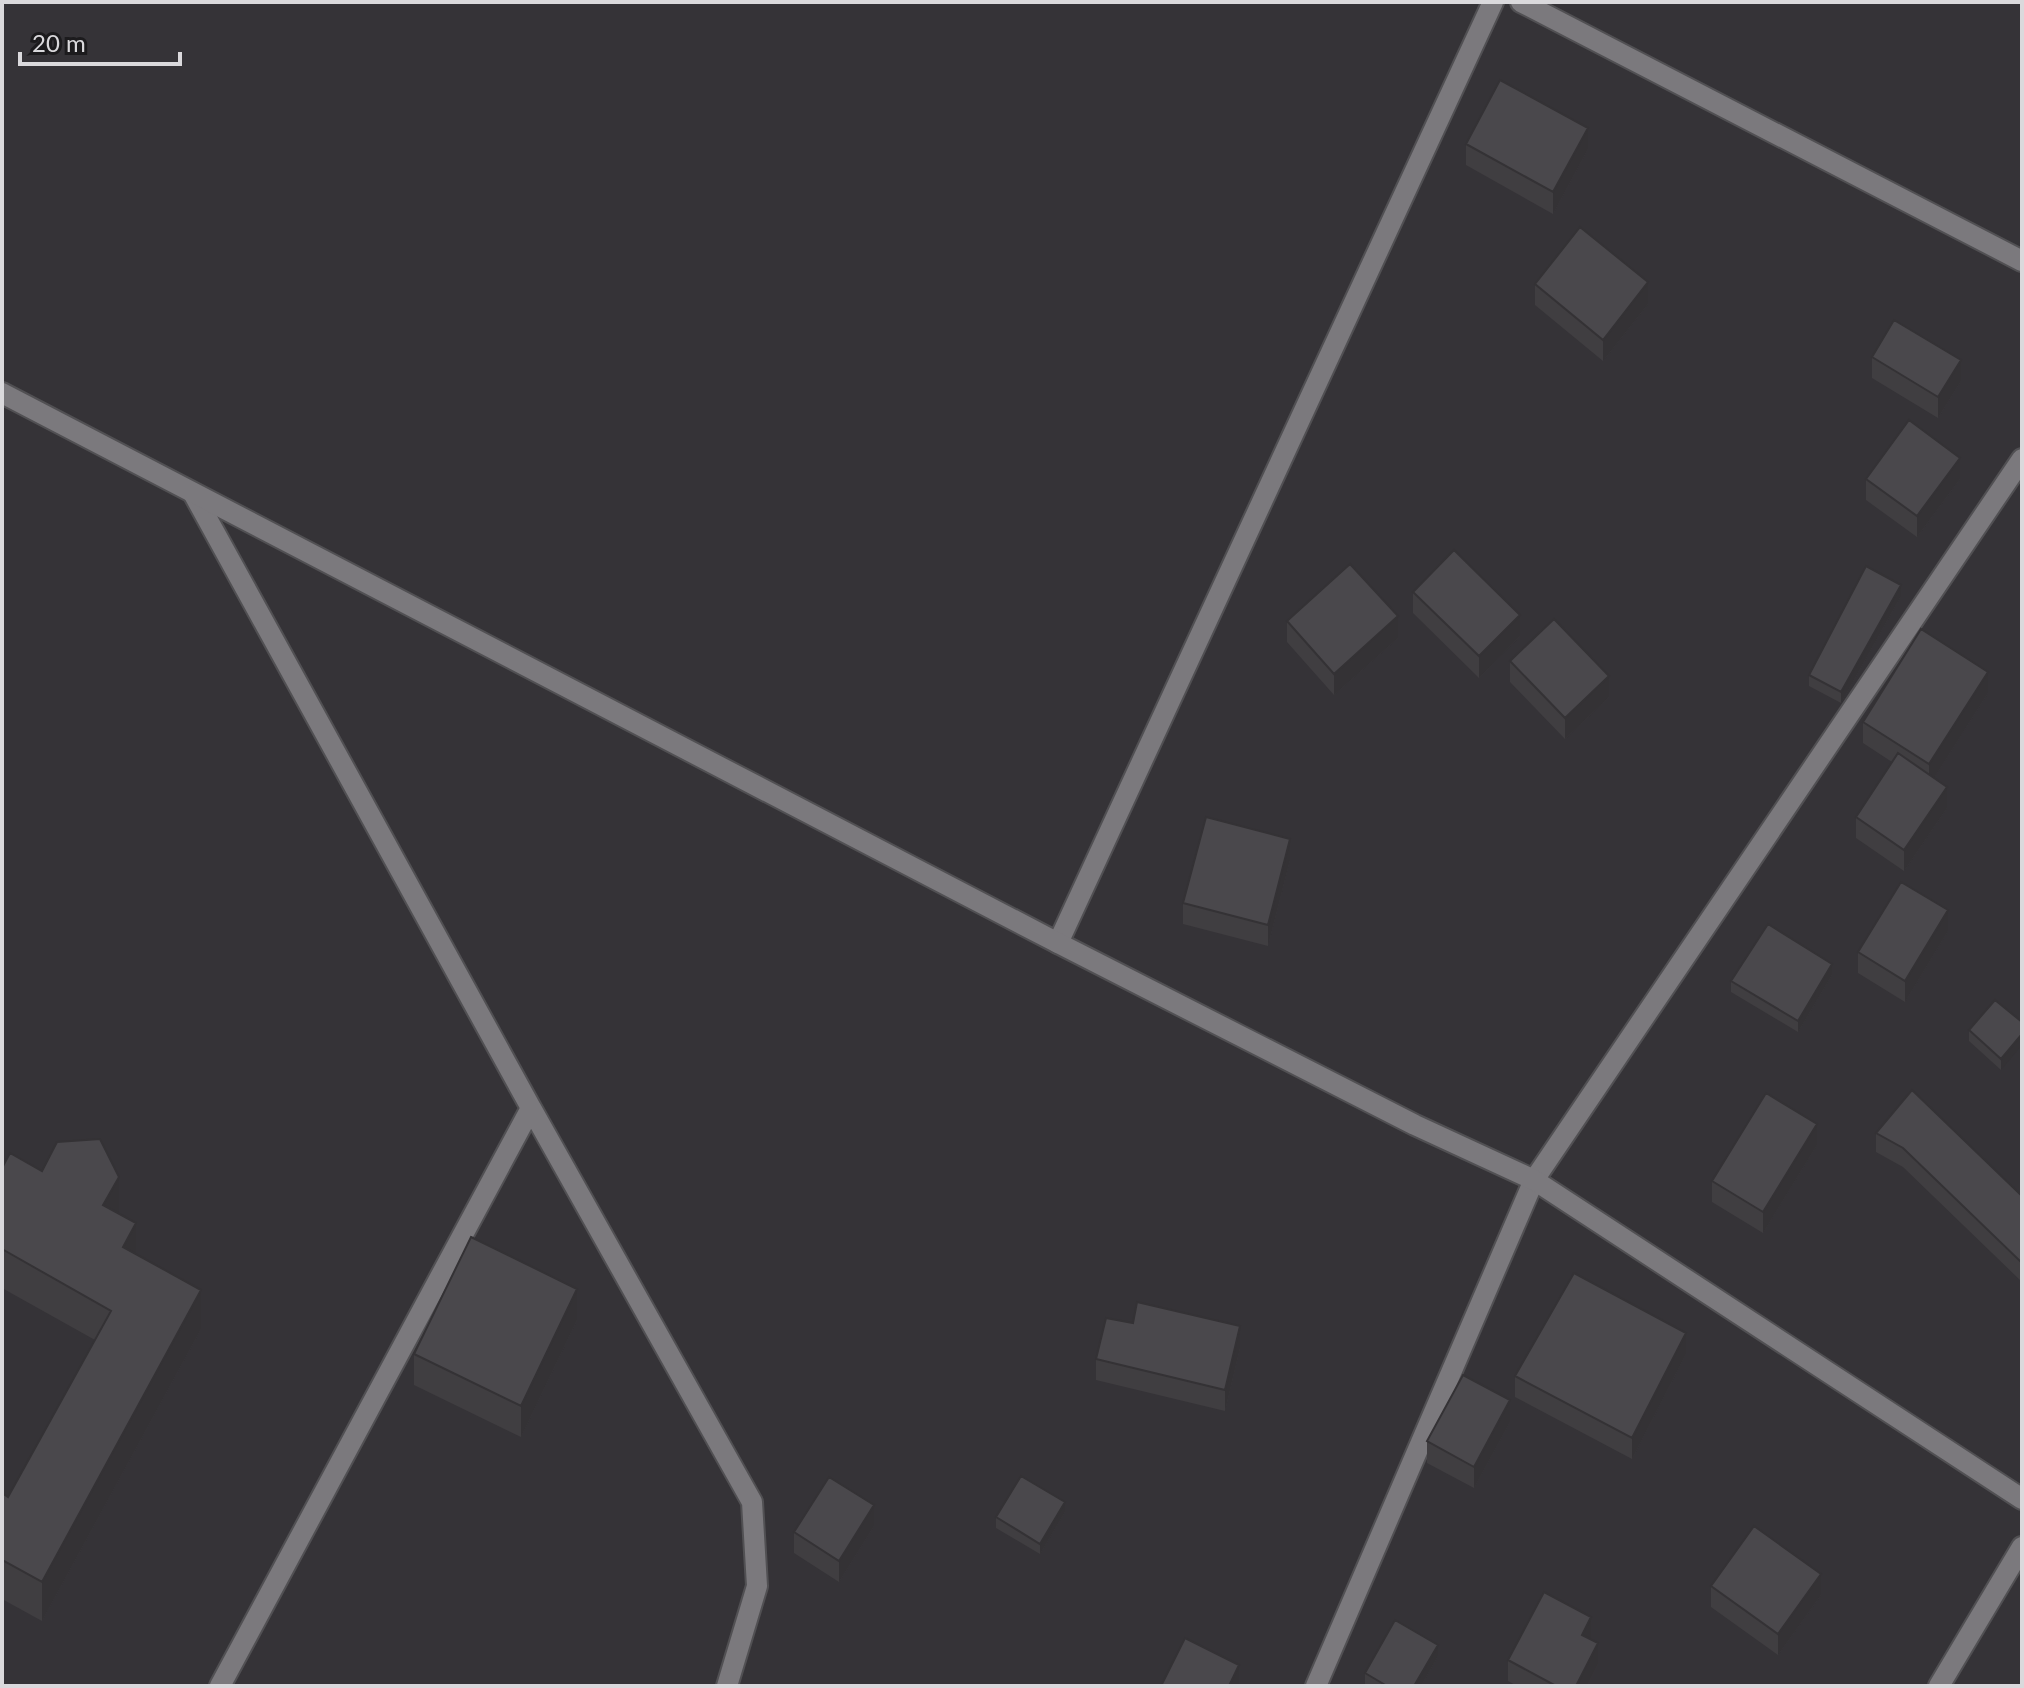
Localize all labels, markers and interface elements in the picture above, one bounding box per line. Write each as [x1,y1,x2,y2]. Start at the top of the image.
scale bar [20,16,180,66]
text: 20 m [32,28,86,57]

